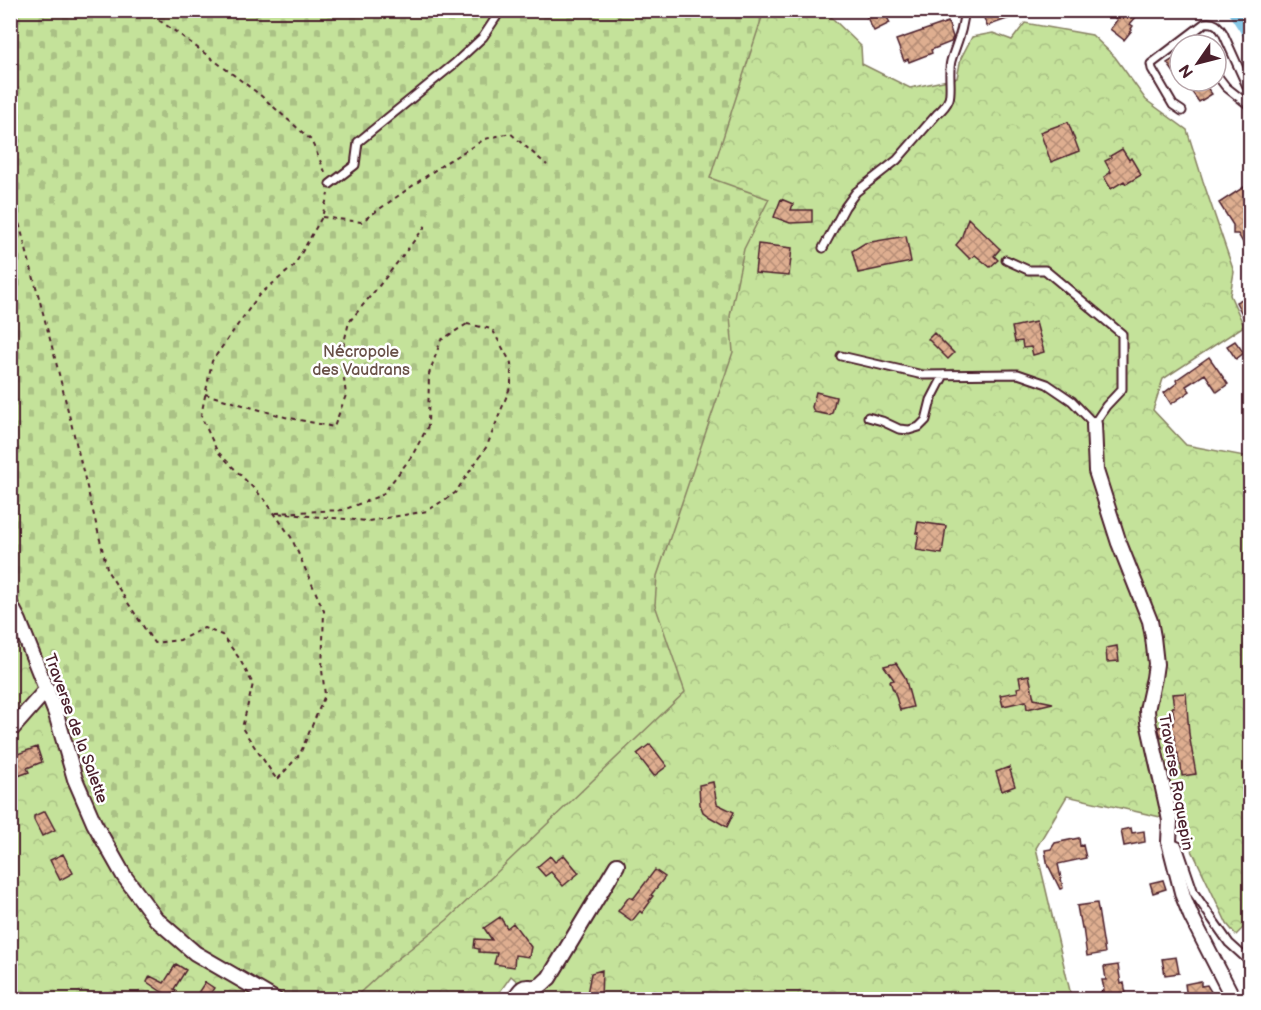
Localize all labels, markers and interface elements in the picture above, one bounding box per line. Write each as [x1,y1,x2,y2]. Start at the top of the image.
north arrow [1168,33,1228,93]
text: N [1176,60,1198,81]
park label: Nécropole des Vaudrans [312,343,410,380]
street label: Traverse de la Salette [40,651,112,806]
street label: Traverse Roquepin [1154,713,1197,852]

